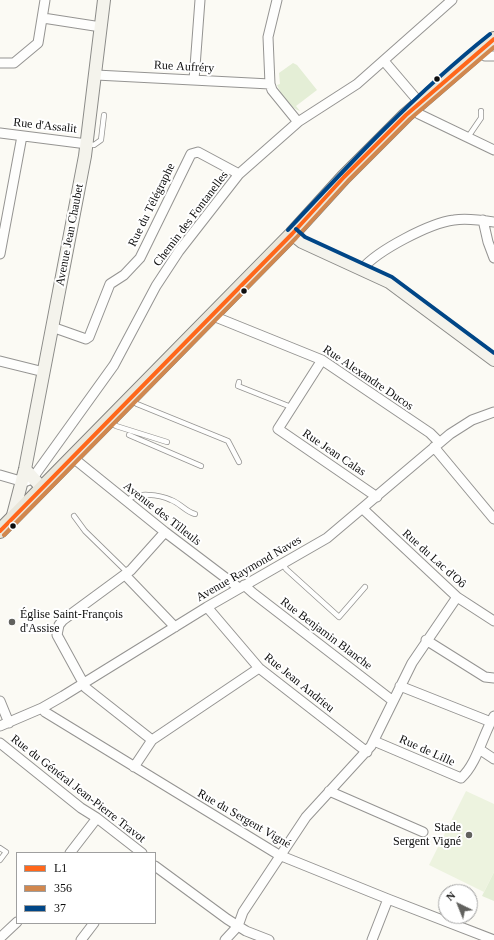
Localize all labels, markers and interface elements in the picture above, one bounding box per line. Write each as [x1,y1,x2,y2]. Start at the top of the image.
street label: Rue Aufréry [154,58,214,76]
unlabelled marker [432,74,442,84]
street label: Rue d'Assalit [13,116,77,136]
street label: Rue du Télégraphe [126,161,178,249]
street label: Chemin des Fontanelles [151,169,231,269]
street label: Avenue Jean Chaubet [53,183,87,287]
unlabelled marker [239,286,249,296]
street label: Rue Alexandre Ducos [320,342,416,414]
street label: Rue Jean Calas [300,427,368,479]
street label: Avenue des Tilleuls [120,479,204,549]
unlabelled marker [8,521,18,531]
street label: Rue du Lac d'Oô [399,527,469,591]
street label: Avenue Raymond Naves [194,533,304,605]
street label: Rue Benjamin Blanche [277,595,375,673]
place label: Église Saint-François d'Assise [20,608,123,636]
marker: Église Saint-François d'Assise [7,617,17,627]
street label: Rue Jean Andrieu [261,650,337,716]
street label: Rue du Général Jean-Pierre Travot [8,732,148,846]
street label: Rue de Lille [397,732,457,770]
street label: Rue du Sergent Vigné [195,786,293,852]
place label: Stade Sergent Vigné [393,821,461,849]
marker: Stade Sergent Vigné [464,830,474,840]
legend [16,852,156,924]
text: L1 [54,861,67,875]
text: 356 [54,881,72,895]
north arrow [438,884,478,924]
text: N [443,889,457,903]
text: 37 [54,901,66,915]

